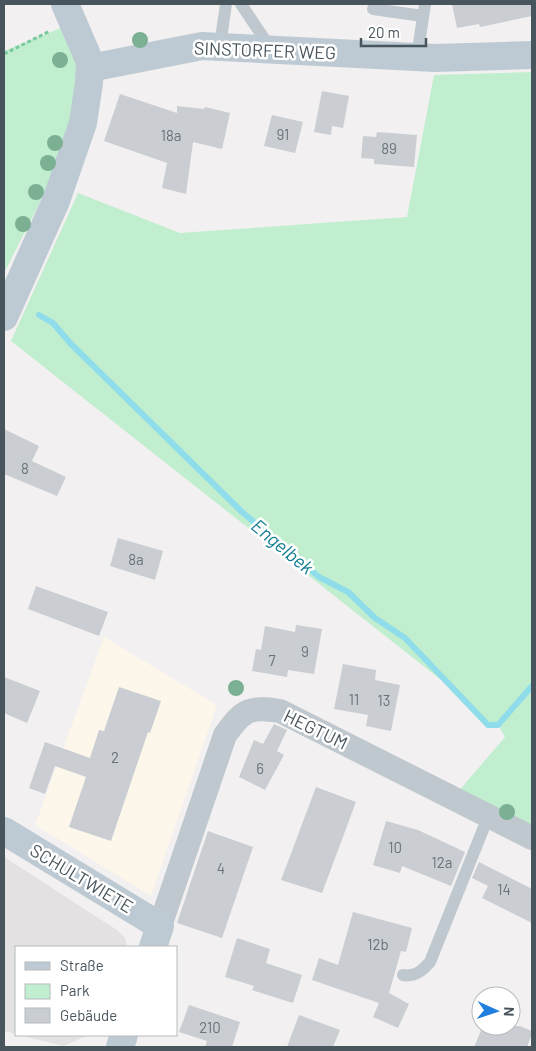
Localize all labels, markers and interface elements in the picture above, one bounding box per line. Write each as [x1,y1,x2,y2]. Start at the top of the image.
scale bar [361,15,426,47]
text: 20 m [368,23,400,41]
street label: SINSTORFER WEG [194,37,336,63]
house number: 91 [277,125,289,143]
house number: 18a [161,126,181,144]
house number: 89 [381,139,397,157]
house number: 8 [21,459,29,477]
water label: Engelbek [247,513,319,579]
house number: 8a [128,550,144,568]
house number: 9 [301,642,309,660]
house number: 7 [268,651,276,669]
house number: 11 [349,690,359,708]
house number: 13 [378,691,390,709]
street label: HEGTUM [280,704,352,754]
house number: 2 [111,748,119,766]
house number: 6 [256,759,264,777]
house number: 10 [388,838,402,856]
street label: SCHULTWIETE [27,839,137,917]
house number: 12a [432,853,452,871]
house number: 4 [217,859,225,877]
house number: 14 [497,880,511,898]
house number: 12b [367,935,389,953]
legend [15,946,178,1036]
text: Straße [60,956,104,974]
text: Park [60,981,90,999]
north arrow [471,986,521,1036]
text: Gebäude [60,1006,117,1024]
text: N [501,1007,518,1017]
house number: 210 [199,1018,221,1036]

